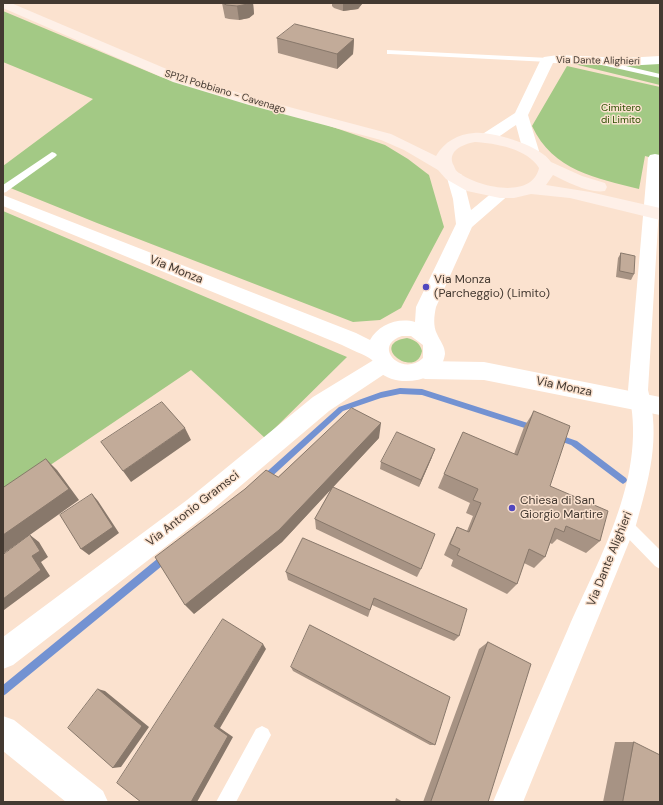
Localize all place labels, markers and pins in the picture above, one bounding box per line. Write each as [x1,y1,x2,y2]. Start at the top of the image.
place label: Via Monza (Parcheggio) (Limito) [434,273,550,301]
marker: Via Monza (Parcheggio) (Limito) [421,282,431,292]
place label: Chiesa di San Giorgio Martire [520,494,603,522]
marker: Chiesa di San Giorgio Martire [507,503,517,513]

